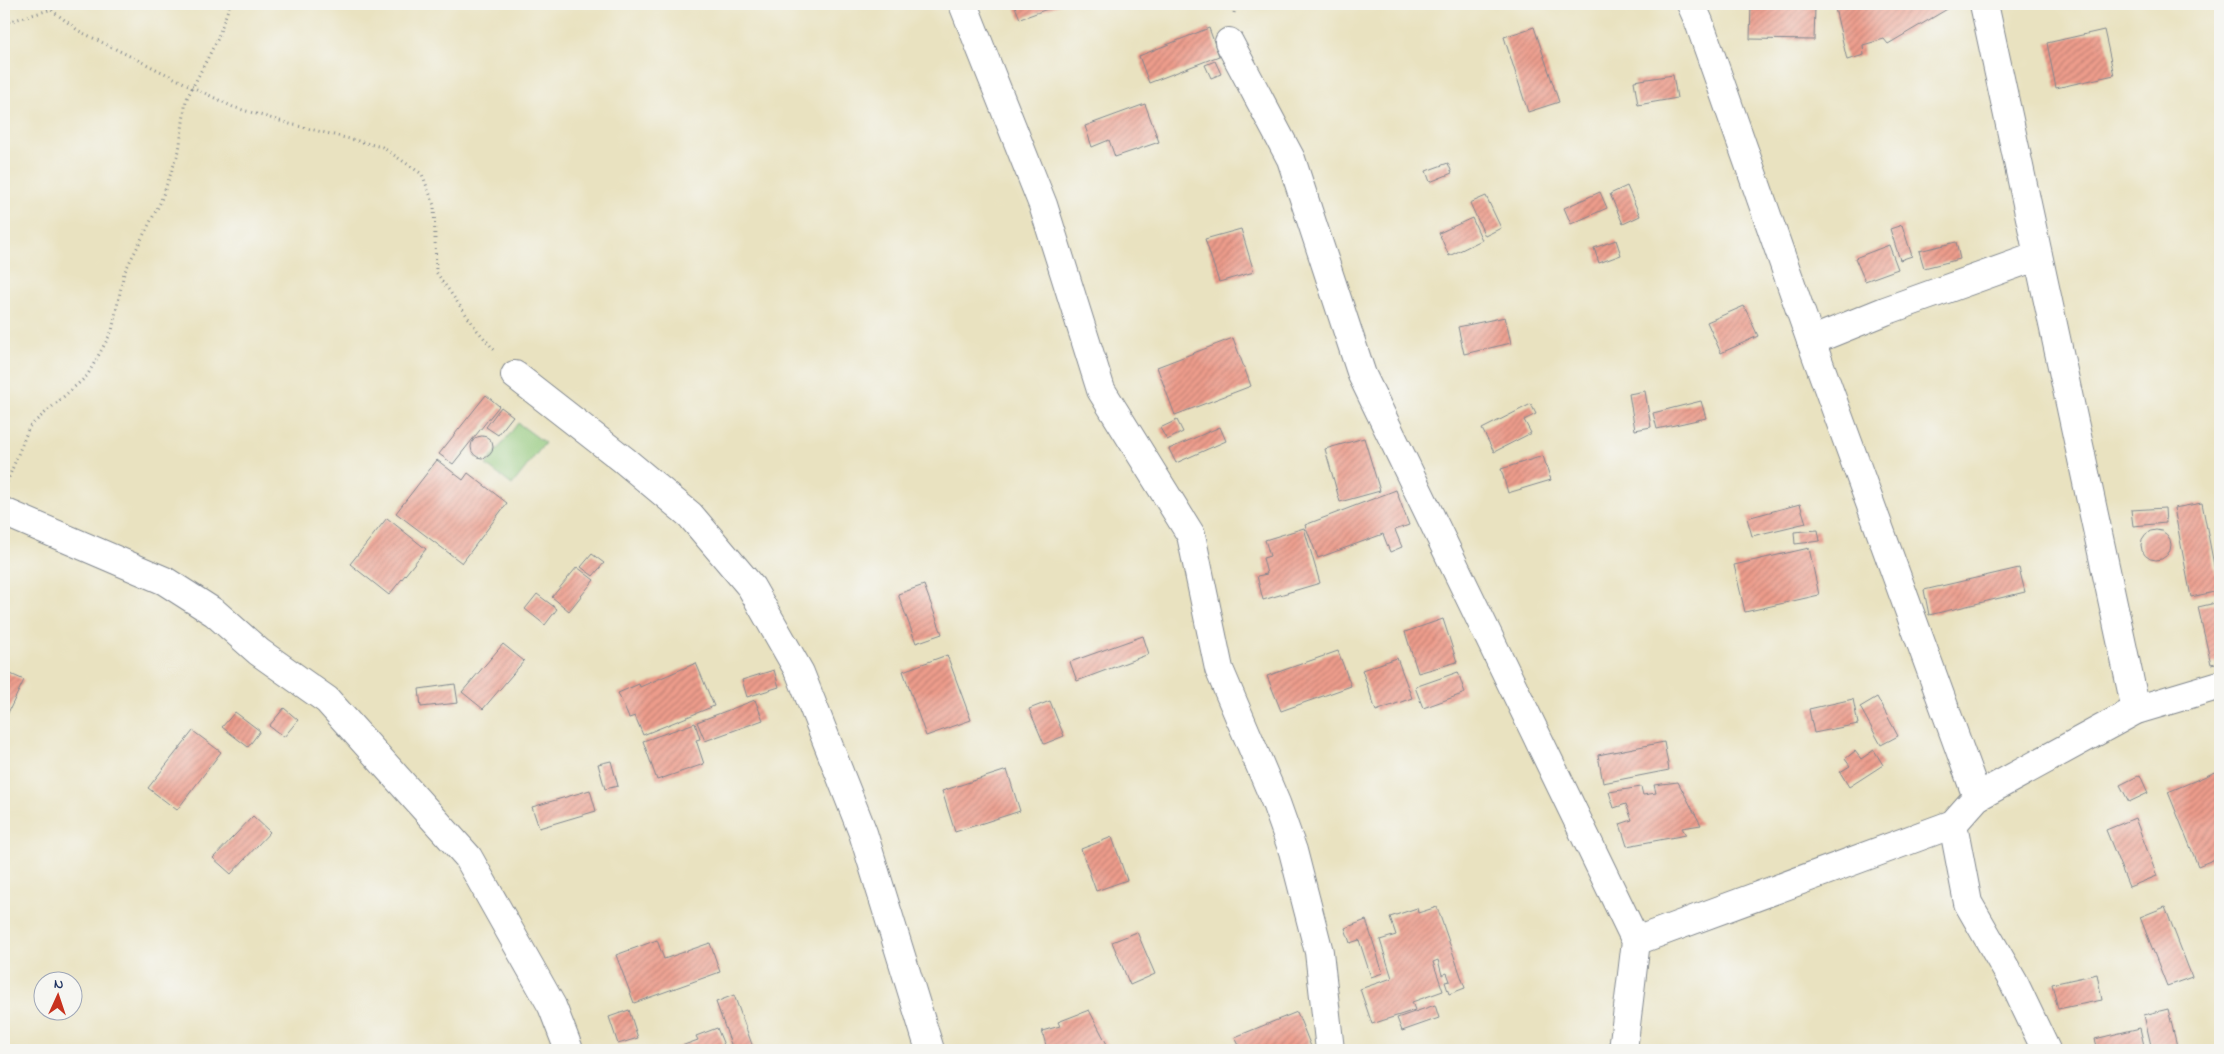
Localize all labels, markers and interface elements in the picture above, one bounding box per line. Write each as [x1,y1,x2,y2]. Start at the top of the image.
north arrow [32,972,82,1022]
text: N [53,974,64,995]

